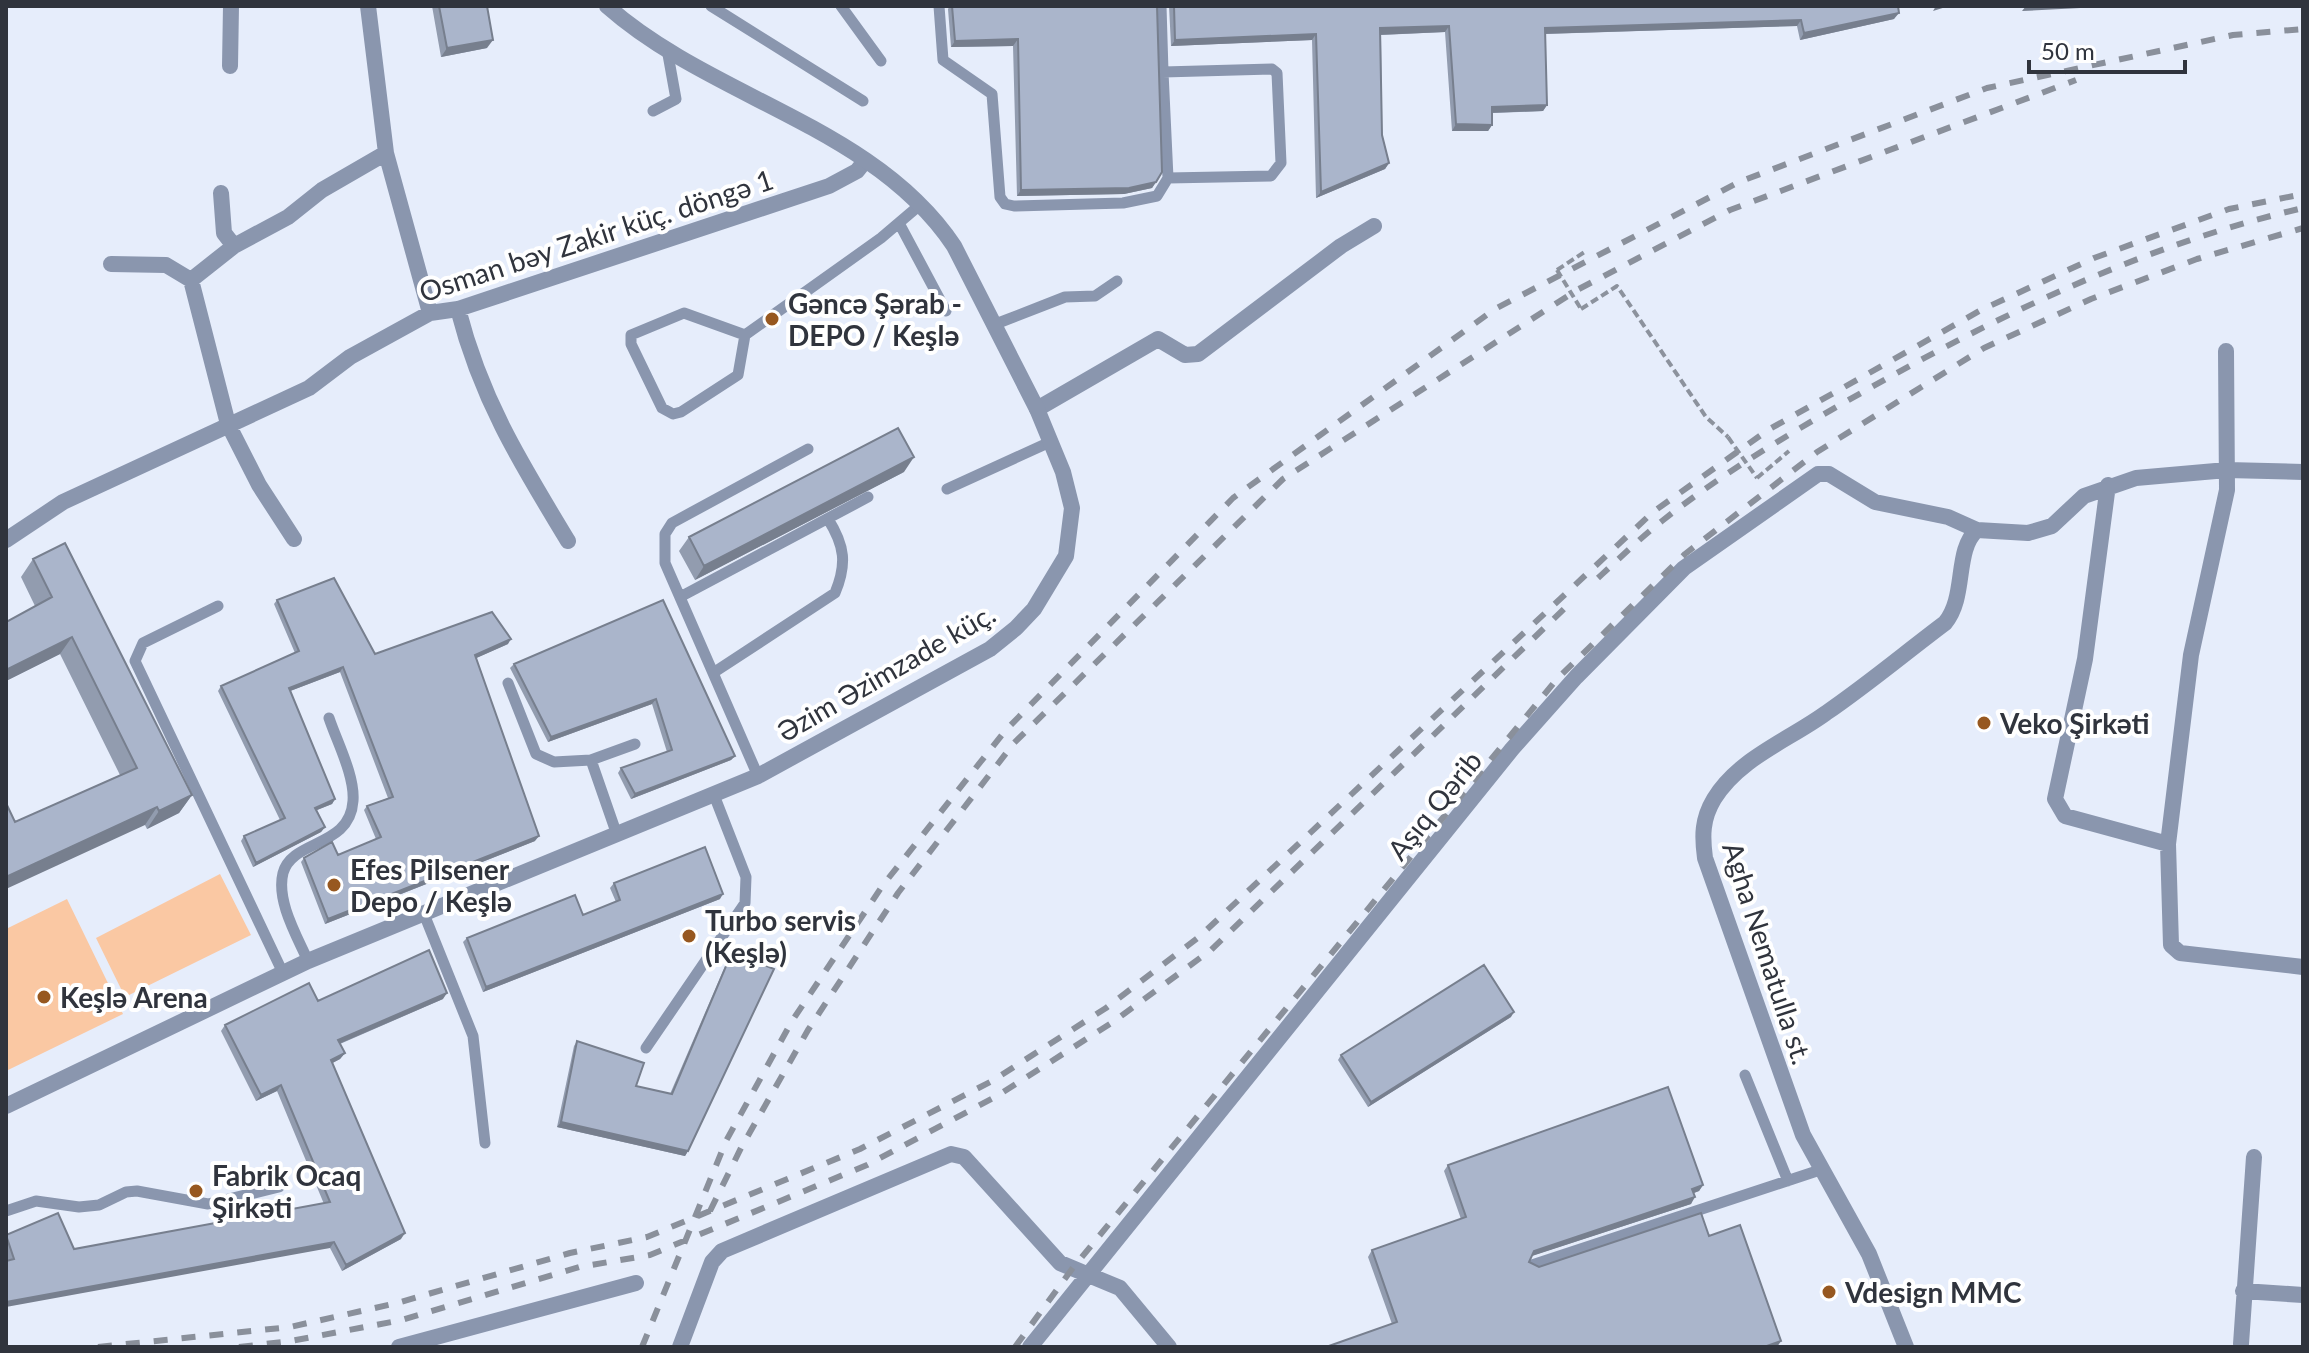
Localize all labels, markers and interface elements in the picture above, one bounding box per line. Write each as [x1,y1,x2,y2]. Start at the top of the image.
scale bar [2029,24,2185,74]
text: 50 m [2041,36,2095,65]
street label: Osman bəy Zakir küç. döngə 1 [415,162,777,308]
place label: Gəncə Şərab - DEPO / Keşlə [788,286,962,352]
marker: Gəncə Şərab - DEPO / Keşlə [763,310,781,328]
street label: Əzim Əzimzade küç. [771,596,1001,748]
place label: Veko Şirkəti [1999,706,2150,740]
marker: Veko Şirkəti [1975,714,1993,732]
street label: Aşıq Qərib [1380,744,1488,866]
street label: Agha Nematulla st. [1716,838,1820,1068]
place label: Efes Pilsener Depo / Keşlə [350,852,512,918]
marker: Efes Pilsener Depo / Keşlə [325,876,343,894]
place label: Turbo servis (Keşlə) [705,903,856,969]
marker: Turbo servis (Keşlə) [680,927,698,945]
place label: Keşlə Arena [60,980,208,1014]
marker: Keşlə Arena [35,988,53,1006]
place label: Fabrik Ocaq Şirkəti [212,1158,361,1224]
marker: Fabrik Ocaq Şirkəti [187,1182,205,1200]
place label: Vdesign MMC [1844,1275,2022,1309]
marker: Vdesign MMC [1820,1283,1838,1301]

